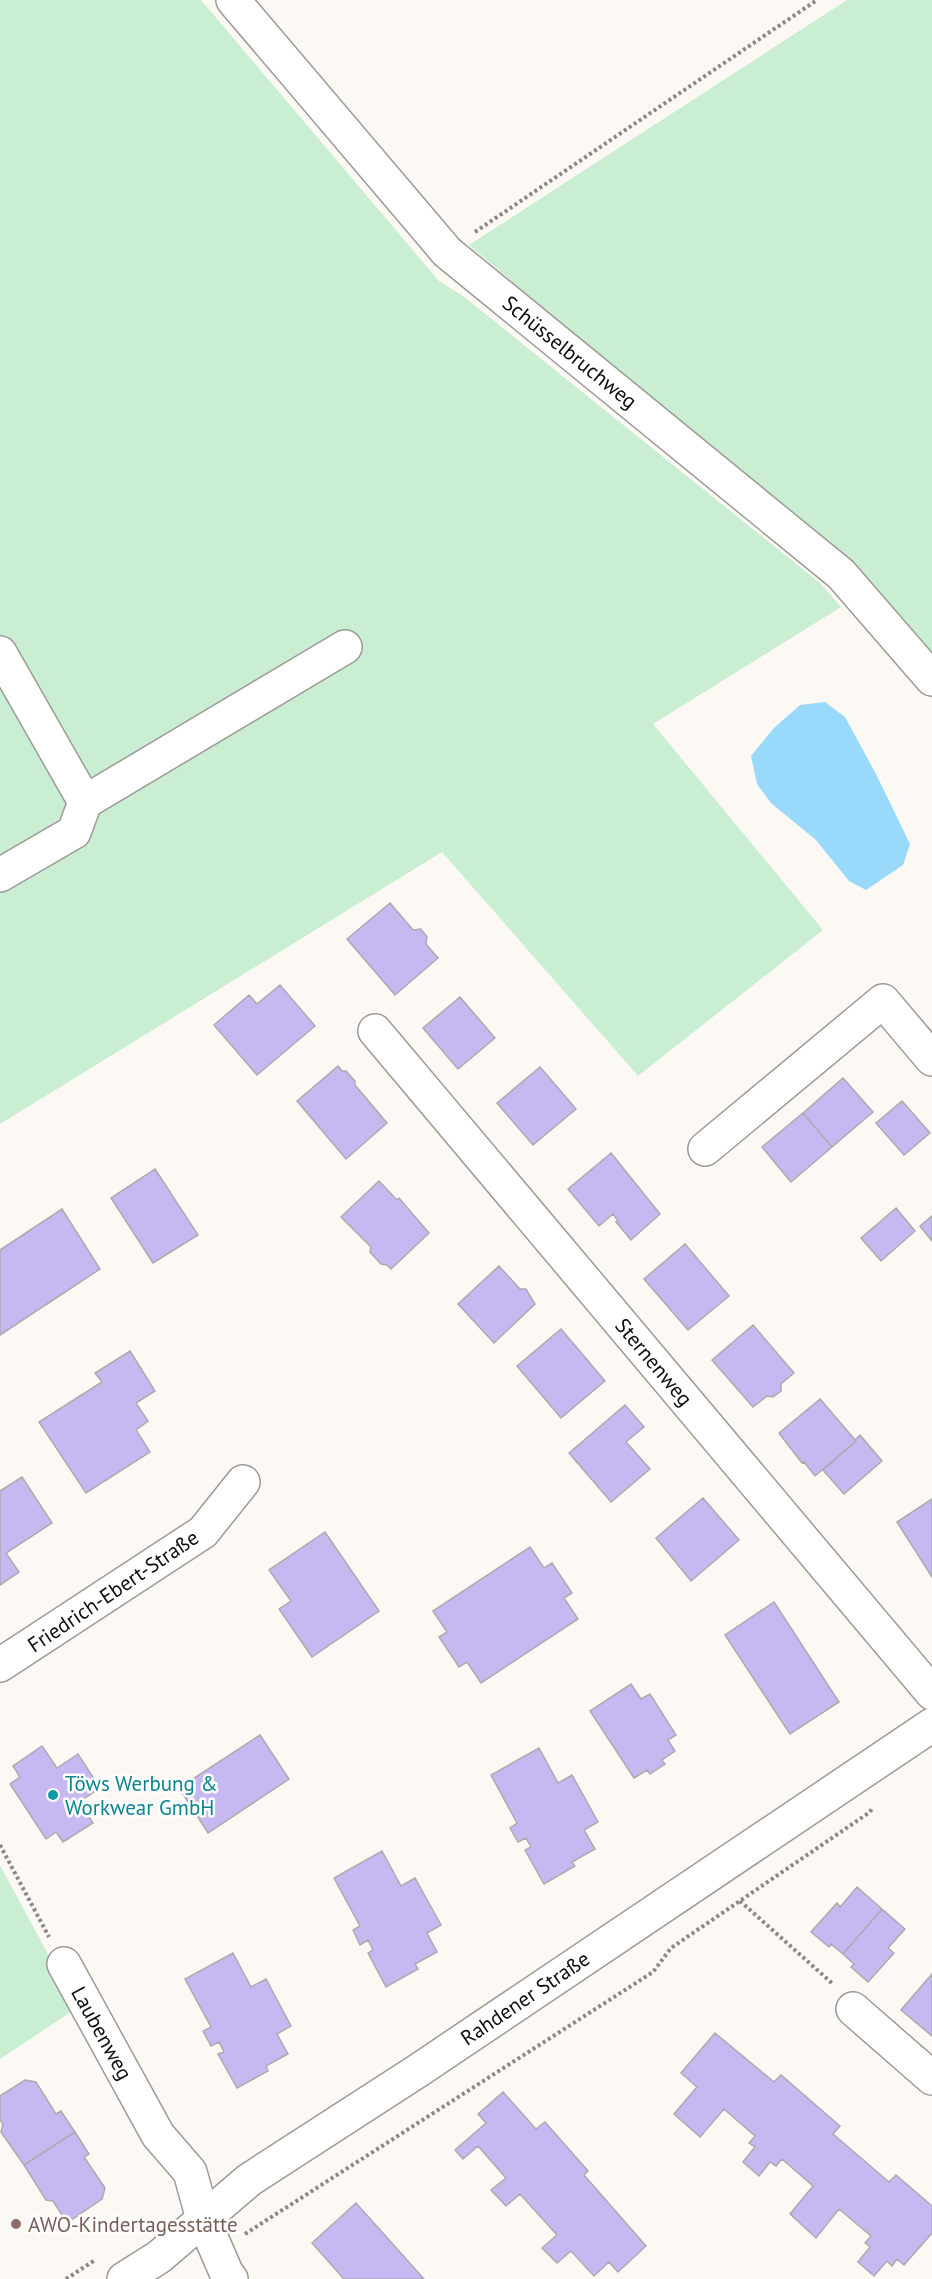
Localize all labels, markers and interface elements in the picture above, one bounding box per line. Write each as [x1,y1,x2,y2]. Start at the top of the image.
street label: Schüsselbruchweg [497,289,643,415]
street label: Sternenweg [609,1313,699,1411]
street label: Friedrich-Ebert-Straße [22,1524,204,1658]
place label: Töws Werbung & Workwear GmbH [65,1770,218,1821]
marker: Töws Werbung & Workwear GmbH [46,1788,60,1802]
street label: Rahdener Straße [455,1945,595,2051]
street label: Laubenweg [65,1982,139,2084]
place label: AWO-Kindertagesstätte [28,2211,238,2238]
marker: AWO-Kindertagesstätte [9,2217,23,2231]

